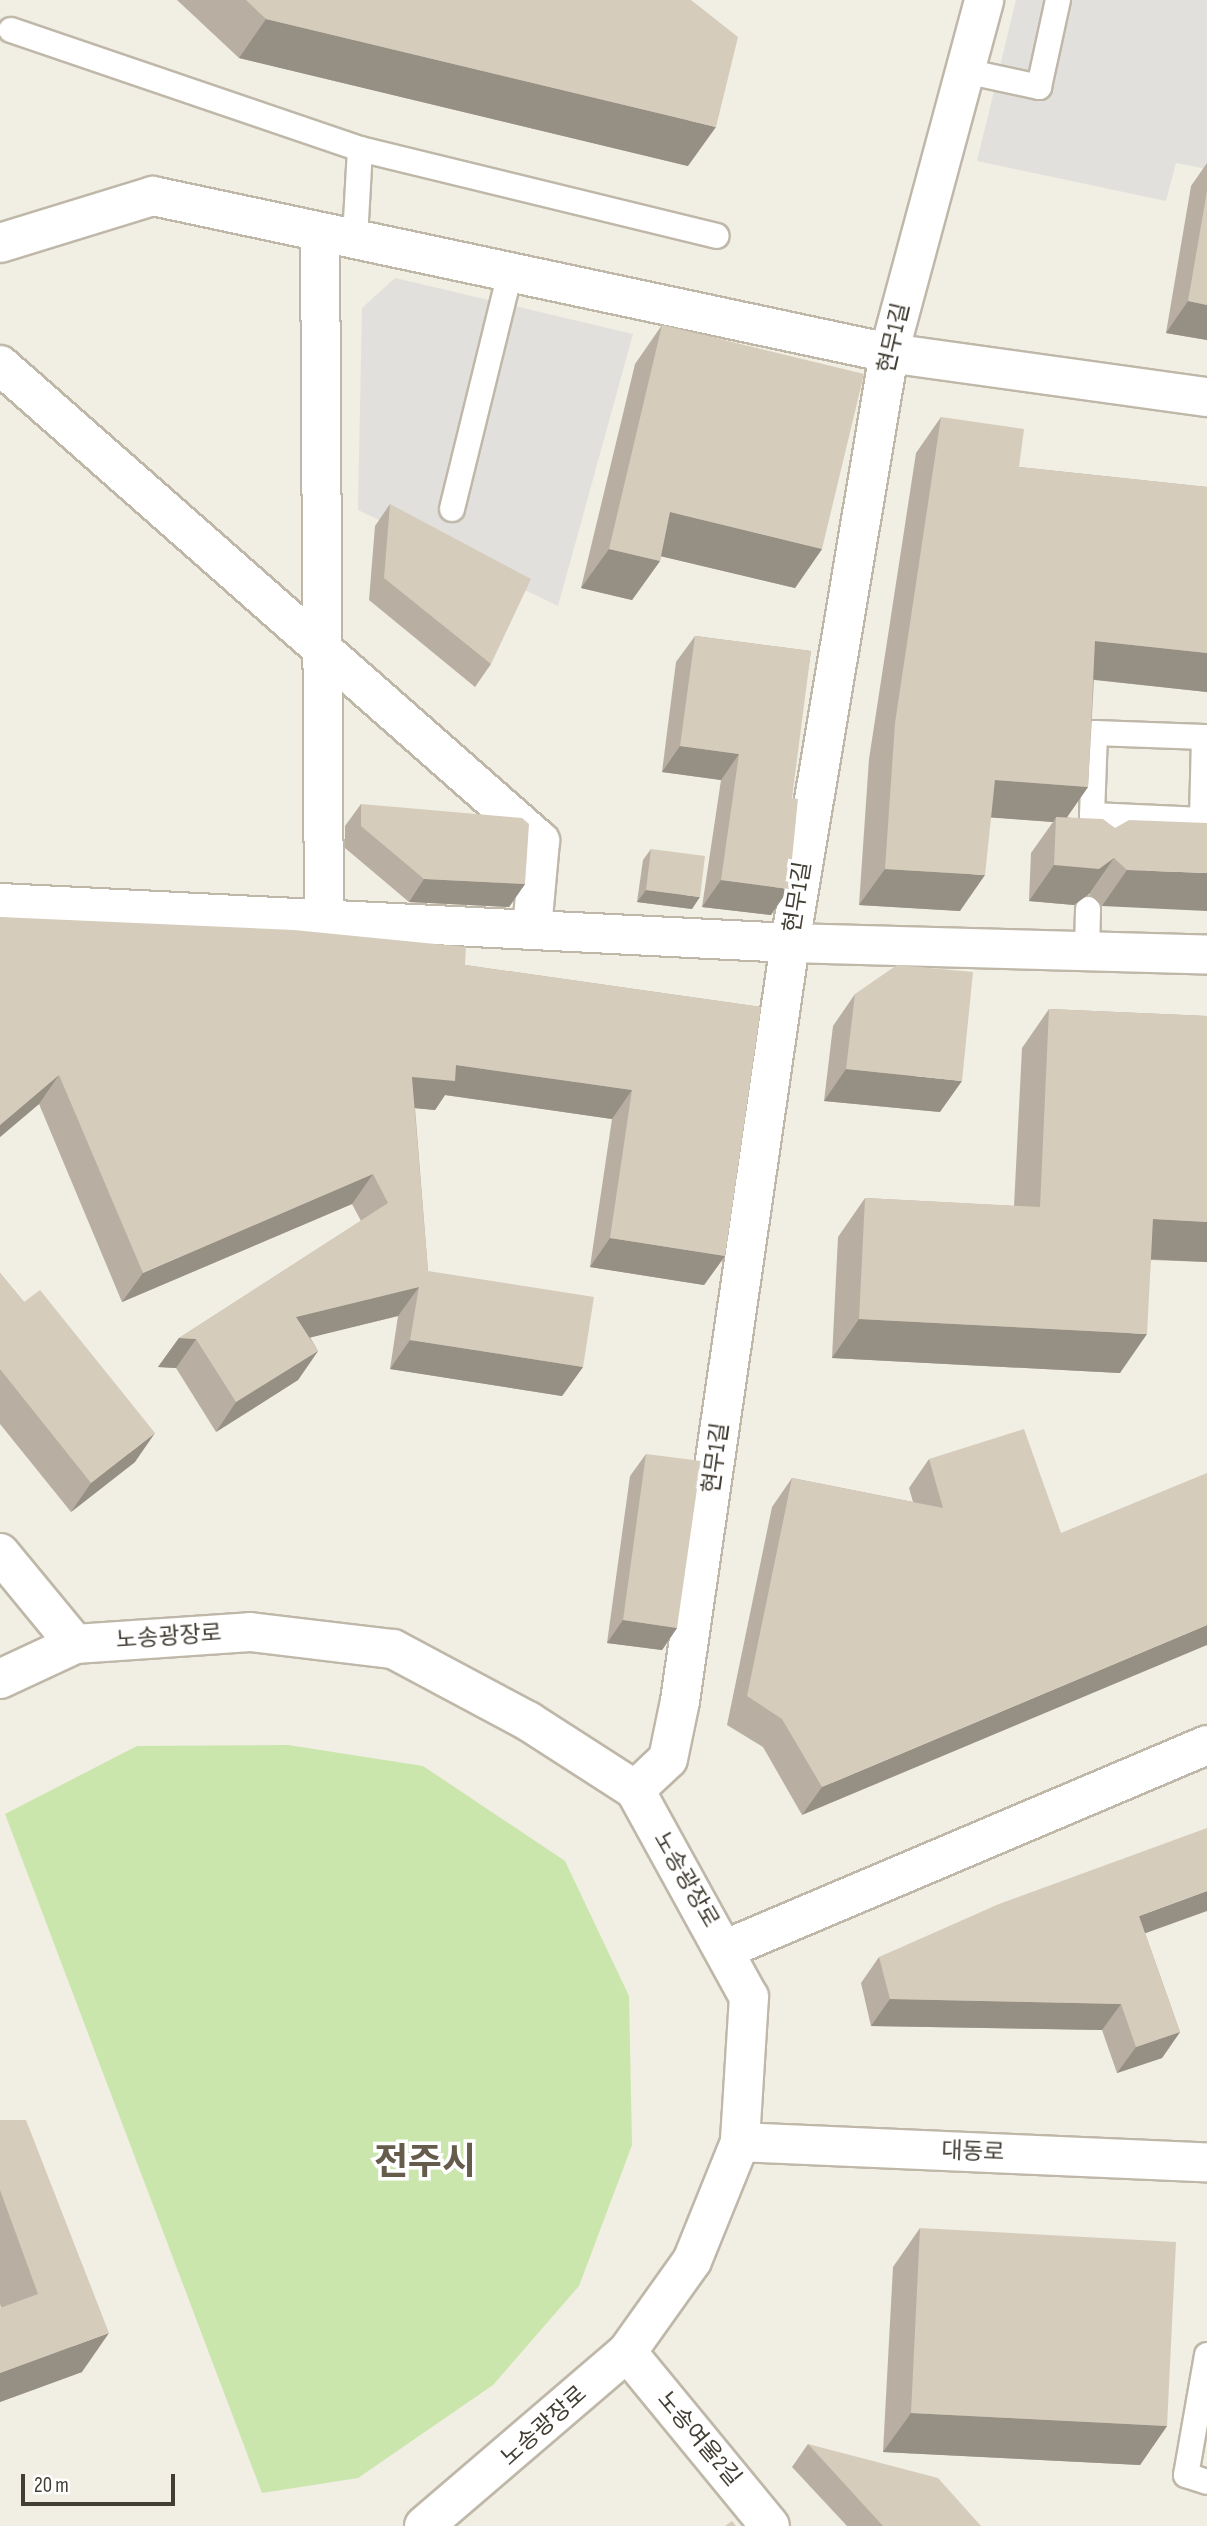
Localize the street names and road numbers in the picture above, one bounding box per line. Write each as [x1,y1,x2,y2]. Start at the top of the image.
street label: 현무1길 [873,300,915,376]
street label: 현무1길 [779,860,817,934]
street label: 현무1길 [697,1421,735,1495]
street label: 노송광장로 [115,1620,223,1654]
street label: 노송광장로 [648,1827,724,1933]
street label: 대동로 [941,2137,1005,2167]
street label: 노송광장로 [495,2380,593,2472]
street label: 노송여울2길 [651,2386,747,2492]

